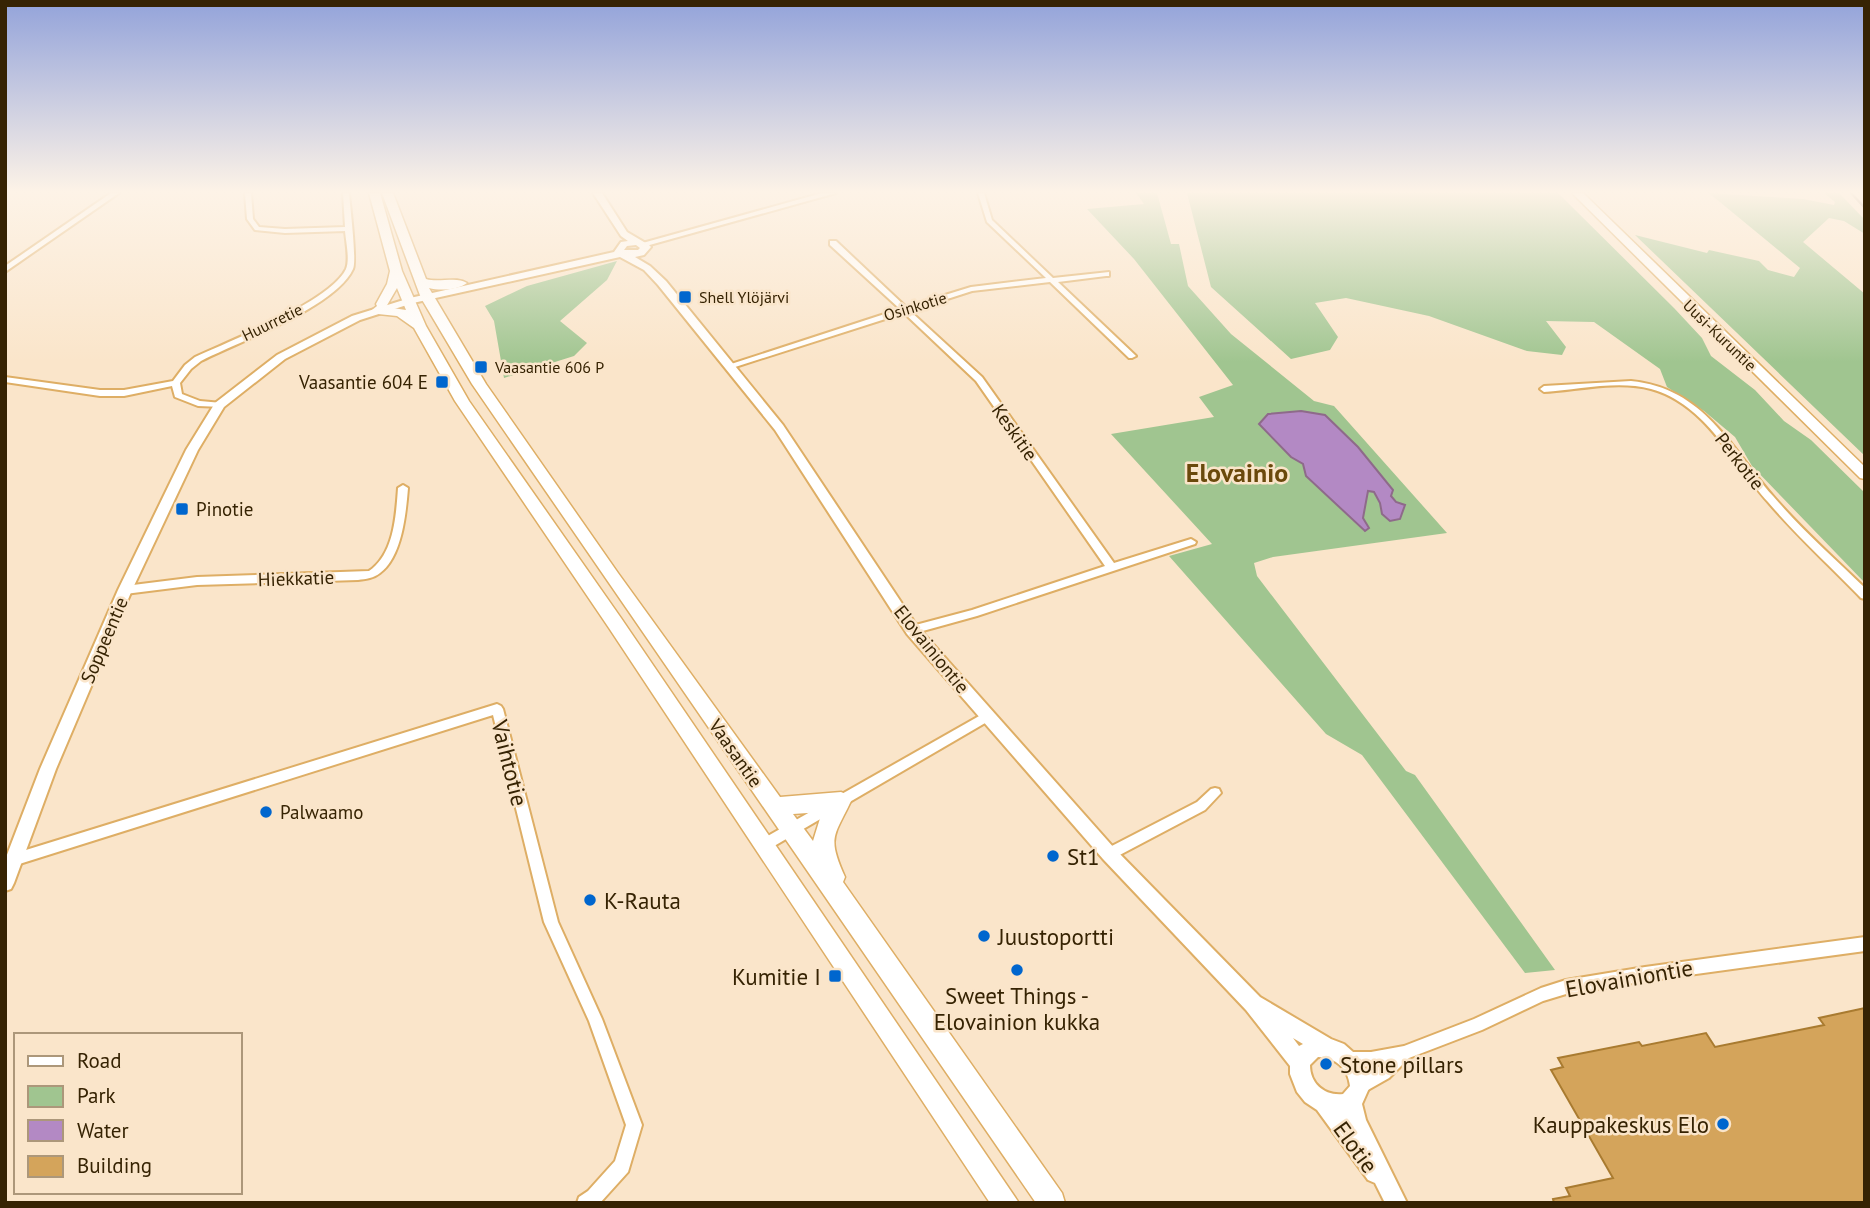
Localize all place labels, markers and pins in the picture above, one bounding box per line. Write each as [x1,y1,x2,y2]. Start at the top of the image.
place label: Shell Ylöjärvi [699,287,789,307]
marker: Shell Ylöjärvi [677,289,693,305]
place label: Vaasantie 606 P [494,357,604,377]
marker: Vaasantie 606 P [473,359,489,375]
place label: Vaasantie 604 E [298,370,428,394]
marker: Vaasantie 604 E [434,374,450,390]
place label: Pinotie [196,497,253,521]
marker: Pinotie [174,501,190,517]
place label: Palwaamo [280,800,363,824]
marker: Palwaamo [258,804,274,820]
place label: St1 [1067,842,1100,871]
marker: St1 [1045,848,1061,864]
place label: K-Rauta [604,886,681,915]
marker: K-Rauta [582,892,598,908]
place label: Juustoportti [997,922,1114,951]
marker: Juustoportti [976,928,992,944]
place label: Kumitie I [732,962,821,991]
marker: Sweet Things - Elovainion kukka [1009,962,1025,978]
marker: Kumitie I [827,968,843,984]
place label: Sweet Things - Elovainion kukka [934,981,1100,1036]
place label: Stone pillars [1340,1050,1463,1079]
marker: Stone pillars [1318,1056,1334,1072]
place label: Kauppakeskus Elo [1533,1110,1709,1139]
marker: Kauppakeskus Elo [1715,1116,1731,1132]

